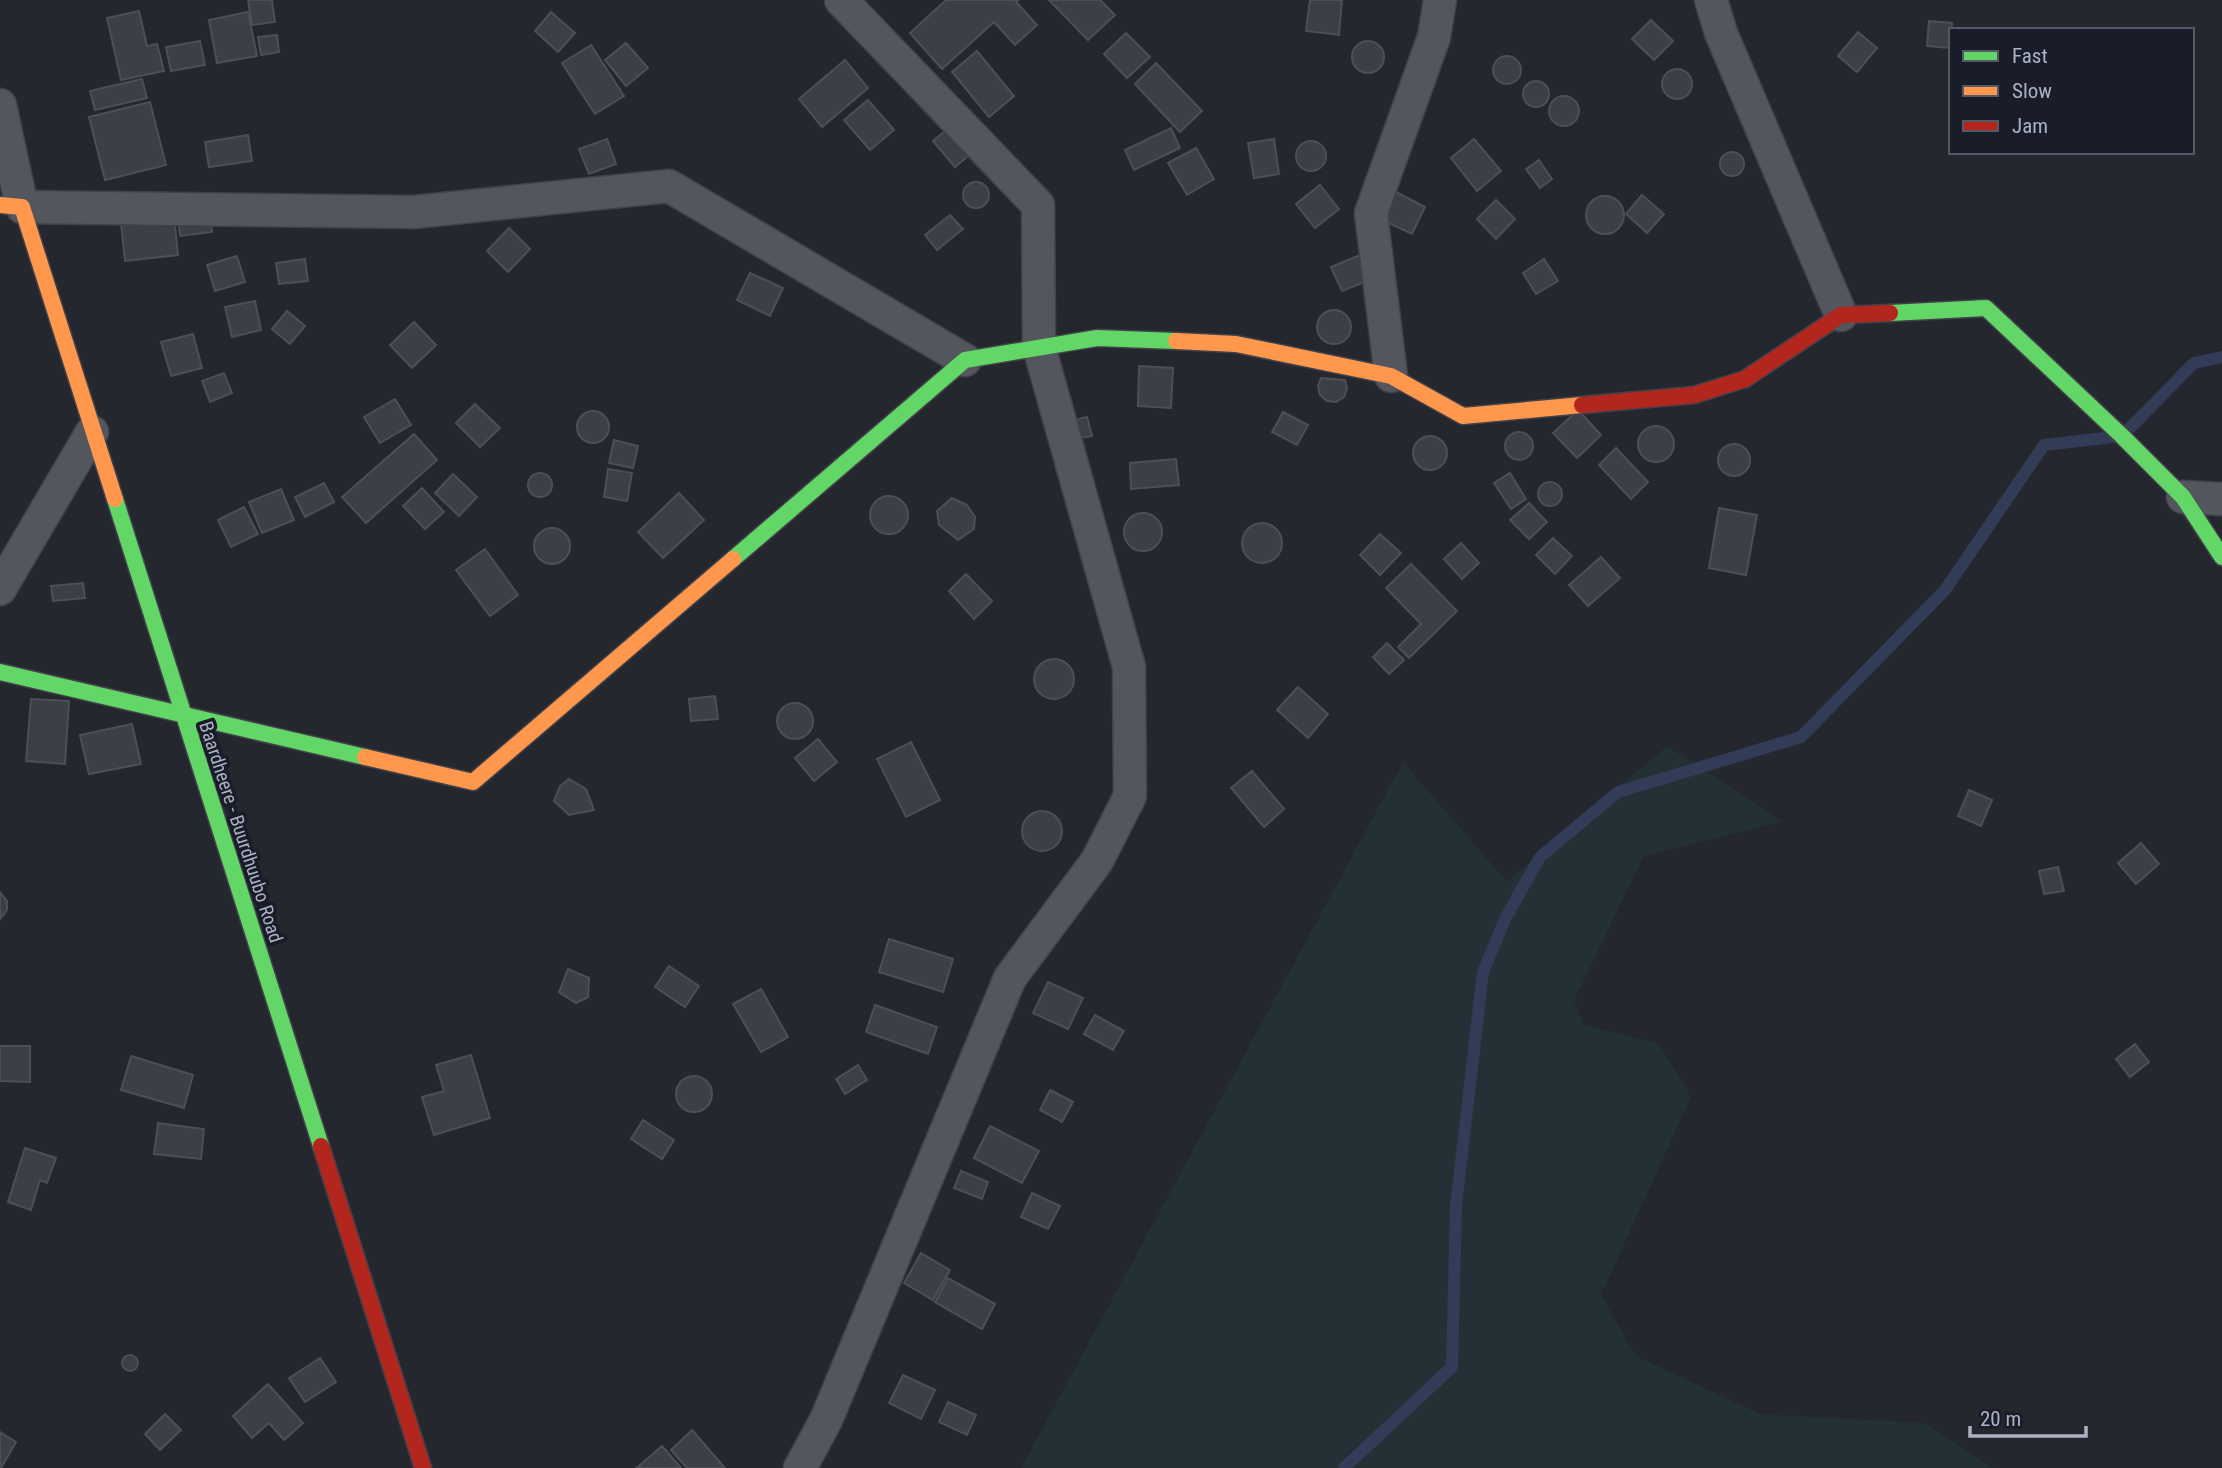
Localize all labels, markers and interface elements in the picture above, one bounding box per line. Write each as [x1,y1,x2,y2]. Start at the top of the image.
legend [1949,28,2194,154]
text: Fast [2012,44,2048,68]
text: Slow [2012,79,2052,103]
text: Jam [2012,114,2048,138]
street label: Baardheere - Buurdhuubo Road [194,718,288,946]
scale bar [1970,1394,2086,1438]
text: 20 m [1980,1407,2021,1431]

